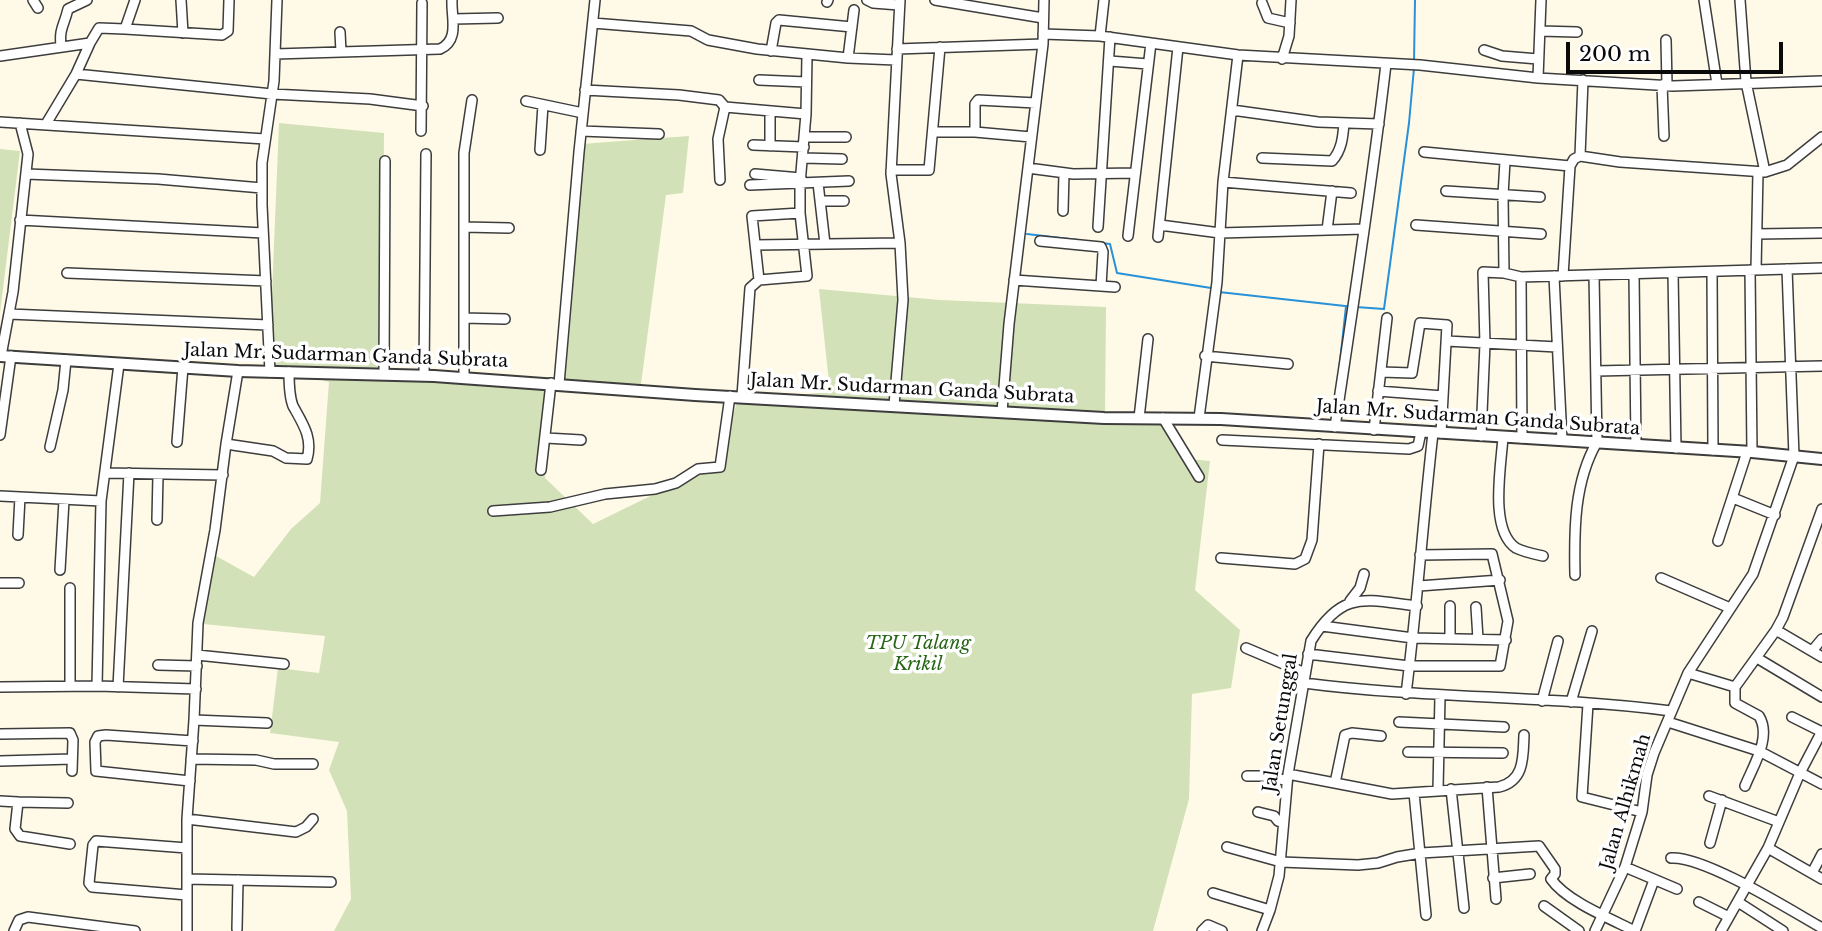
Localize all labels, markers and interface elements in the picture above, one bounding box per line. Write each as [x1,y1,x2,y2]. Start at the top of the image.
scale bar [1570,28,1787,72]
text: 200 m [1579,41,1650,67]
street label: Jalan Mr. Sudarman Ganda Subrata [183,340,509,372]
street label: Jalan Mr. Sudarman Ganda Subrata [749,370,1075,408]
street label: Jalan Mr. Sudarman Ganda Subrata [1315,396,1641,440]
park label: TPU Talang Krikil [865,633,971,676]
street label: Jalan Setunggal [1259,652,1303,794]
street label: Jalan Alhikmah [1596,731,1656,873]

